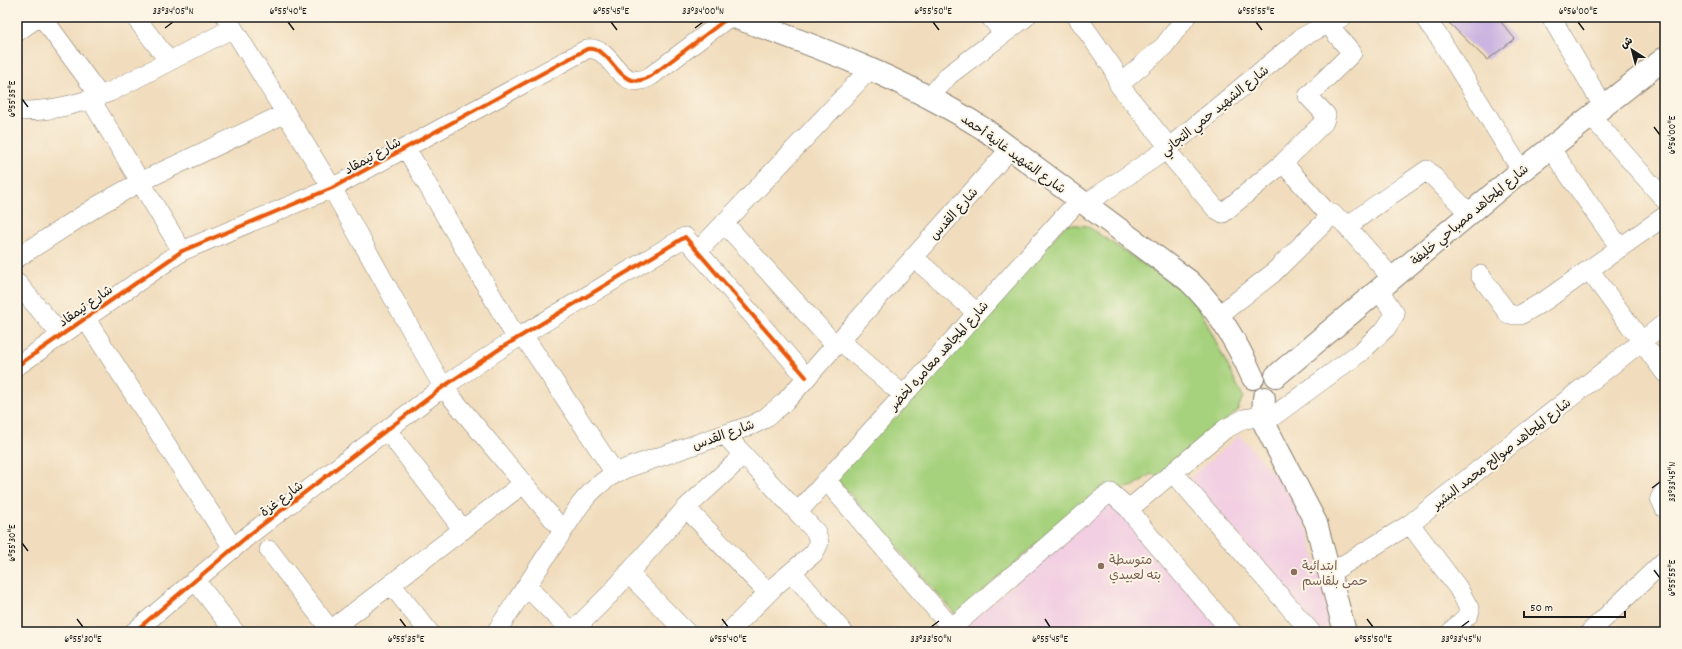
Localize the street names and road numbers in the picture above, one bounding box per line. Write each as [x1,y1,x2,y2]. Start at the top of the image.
street label: شارع الشهيد حمي التجاني [1157,62,1274,162]
street label: شارع الشهيد غانية أحمد [956,110,1069,200]
street label: شارع تيمقاد [341,134,405,181]
street label: شارع المجاهد مصباحي خليفة [1407,161,1534,271]
street label: شارع القدس [926,184,984,245]
street label: شارع تيمقاد [55,281,117,333]
street label: شارع المجاهد معامره لخضر [885,298,994,416]
street label: شارع المجاهد صوالح محمد البشير [1428,395,1576,516]
street label: شارع القدس [690,416,758,456]
street label: شارع غزة [257,477,308,523]

